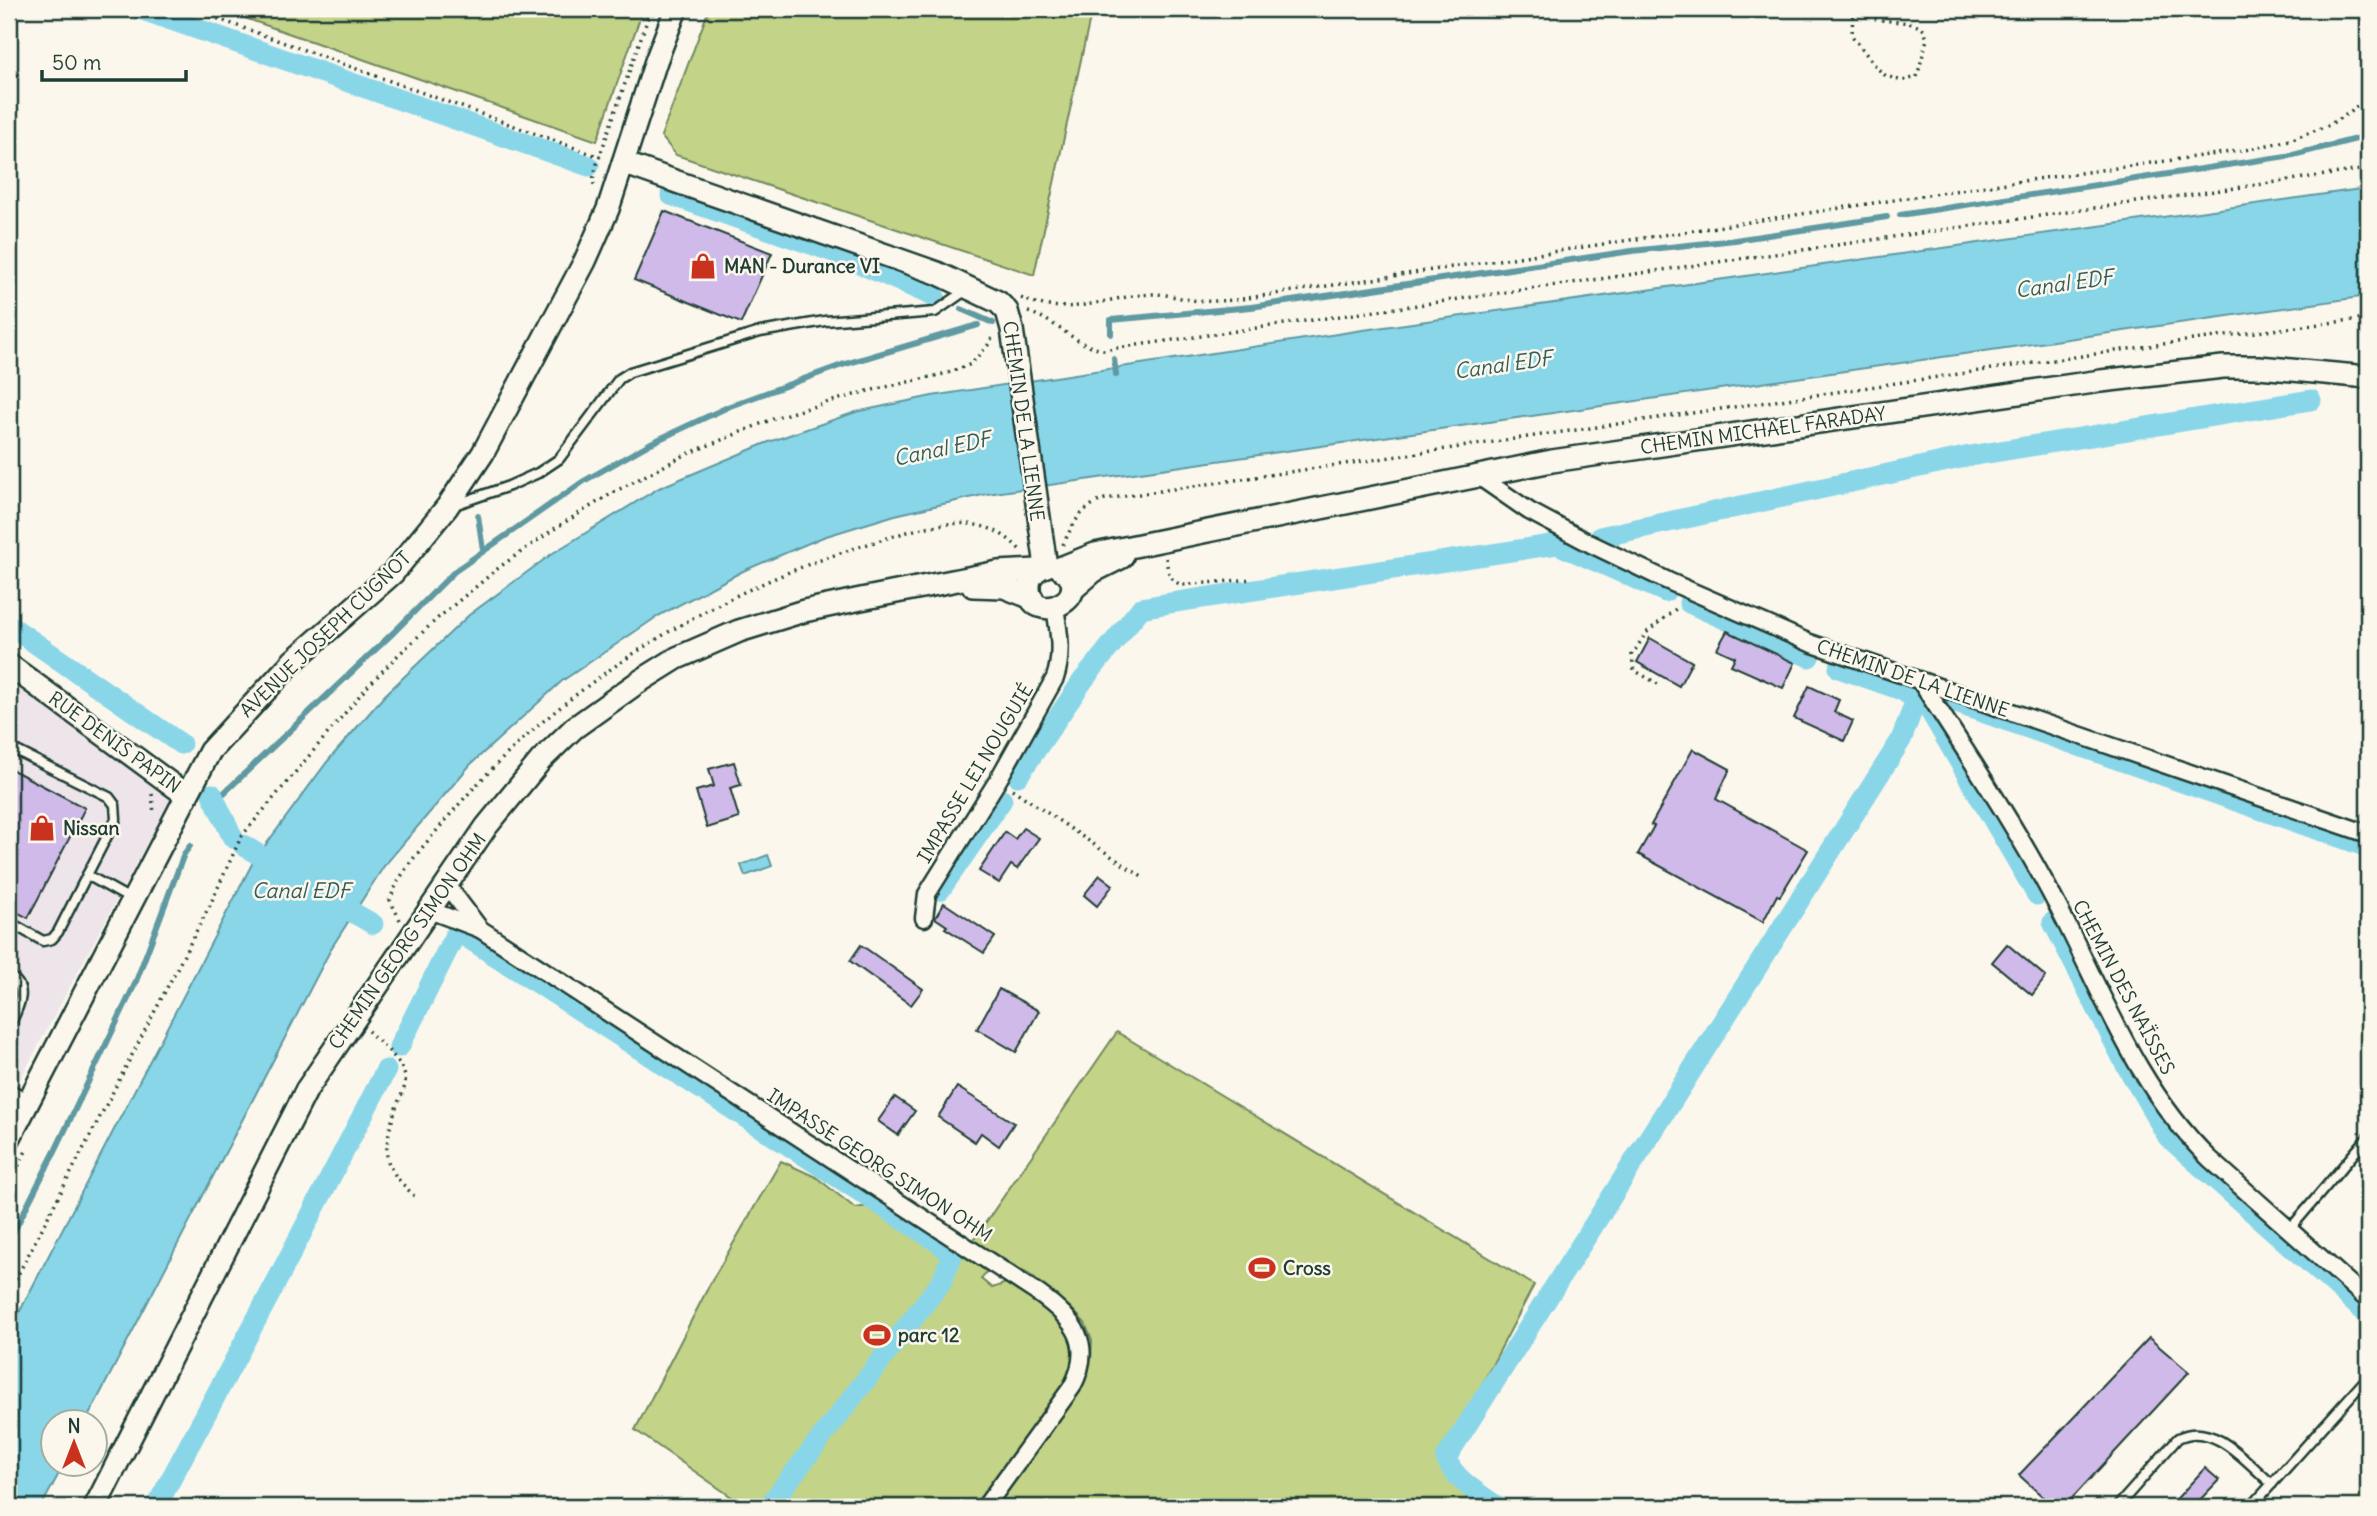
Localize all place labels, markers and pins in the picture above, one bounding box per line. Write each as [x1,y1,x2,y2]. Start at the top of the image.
shop icon: MAN - Durance VI [688,251,718,281]
place label: MAN - Durance VI [724,254,880,278]
shop icon: Nissan [27,813,57,843]
place label: Nissan [63,816,119,840]
sports icon: Cross [1247,1253,1277,1283]
place label: Cross [1283,1256,1331,1280]
sports icon: parc 12 [862,1320,892,1350]
place label: parc 12 [898,1323,959,1347]

